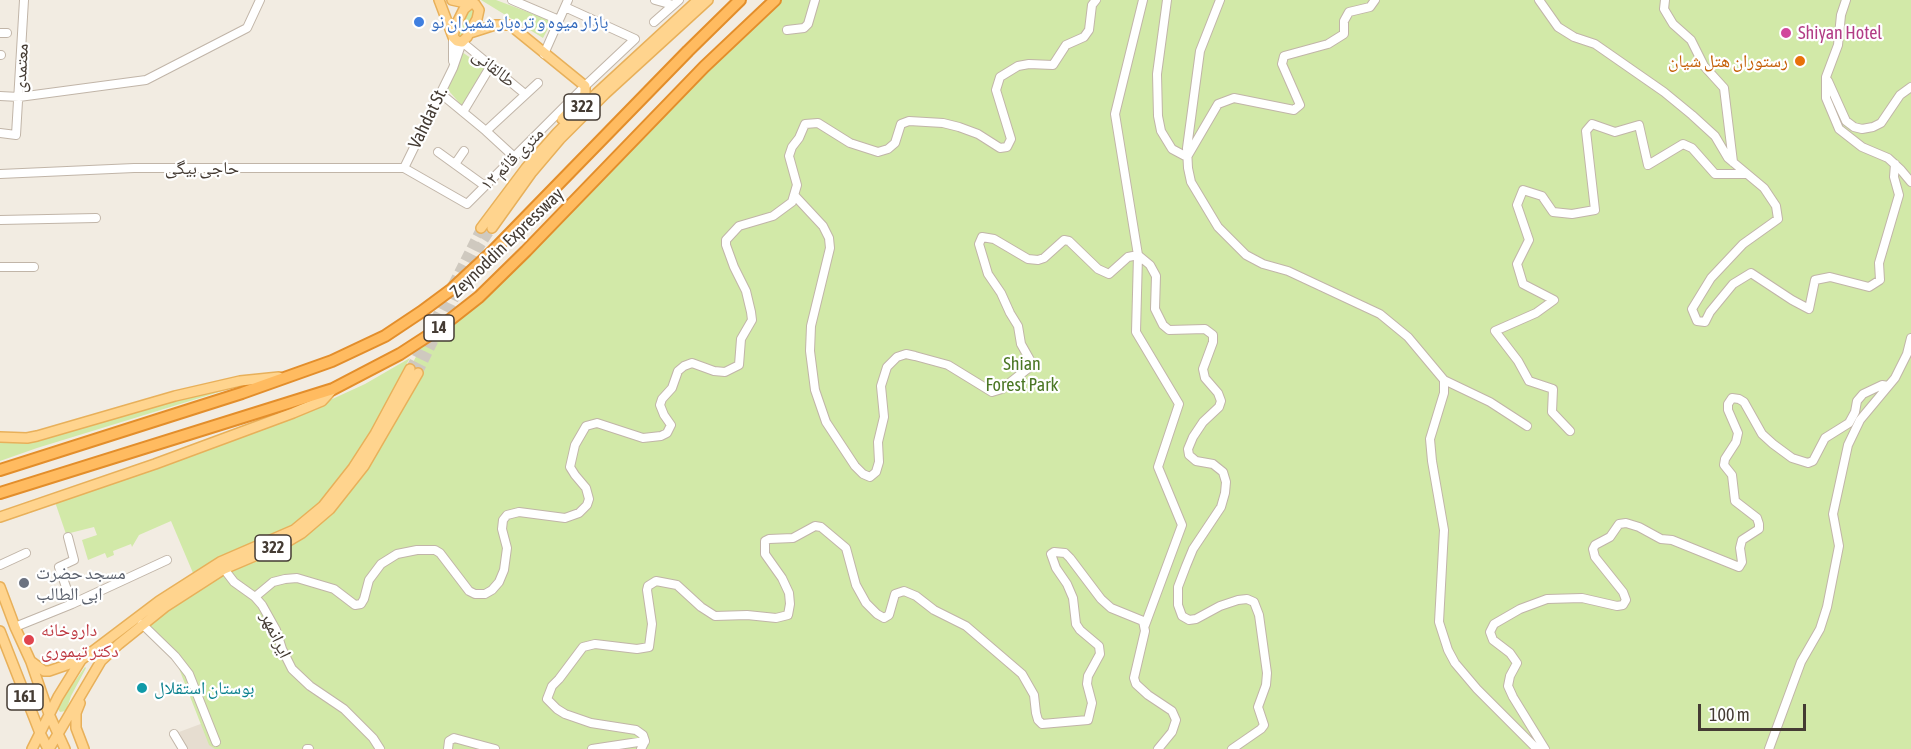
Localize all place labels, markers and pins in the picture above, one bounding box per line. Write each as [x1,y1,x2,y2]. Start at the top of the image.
place label: بازار میوه و تره‌بار شمیران نو [431,11,608,33]
marker: بازار میوه و تره‌بار شمیران نو [412,15,426,29]
place label: Shiyan Hotel [1798,22,1882,44]
marker: Shiyan Hotel [1779,26,1793,40]
place label: رستوران هتل شیان [1668,50,1788,72]
marker: رستوران هتل شیان [1793,54,1807,68]
place label: مسجد حضرت ابی الطالب [36,562,126,604]
marker: مسجد حضرت ابی الطالب [17,576,31,590]
place label: داروخانه دکتر تیموری [41,619,119,662]
marker: داروخانه دکتر تیموری [22,633,36,647]
place label: بوستان استقلال [154,677,255,699]
marker: بوستان استقلال [135,681,149,695]

